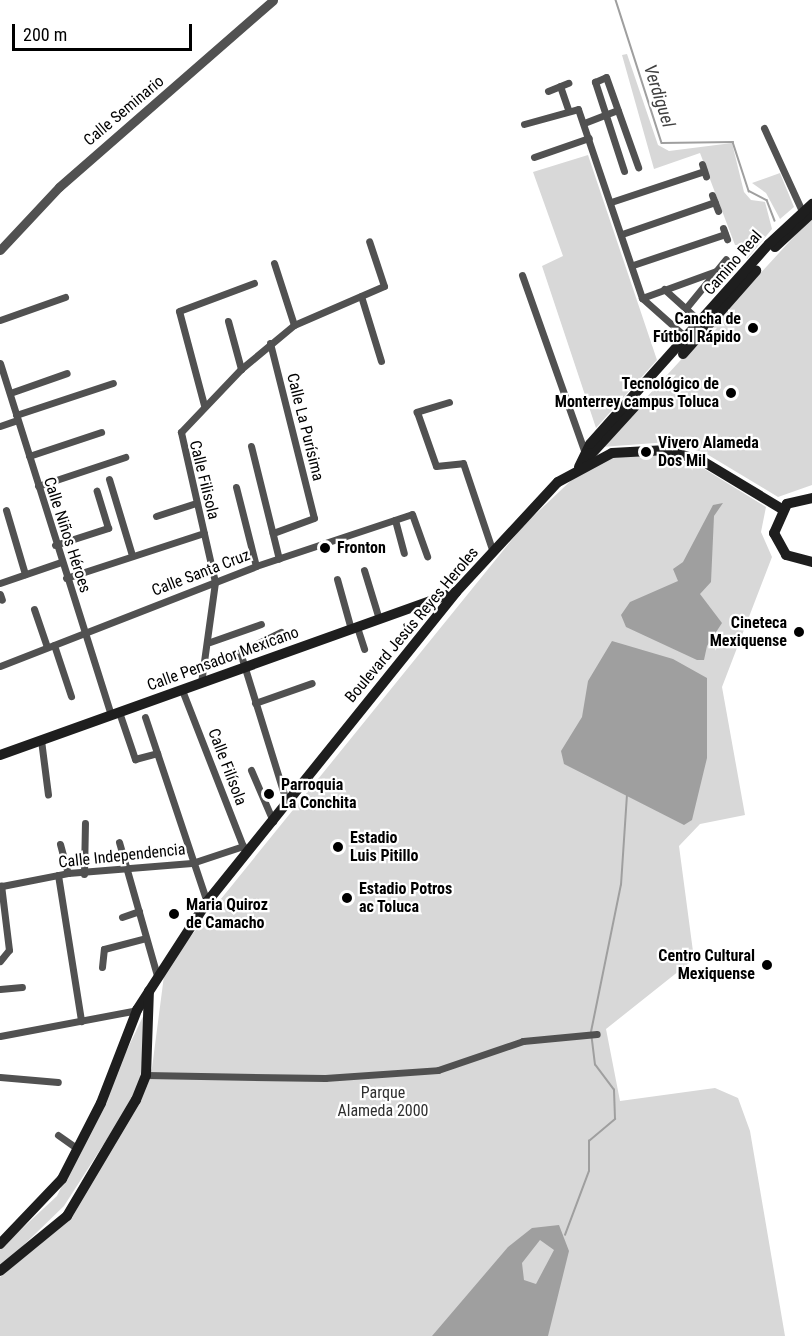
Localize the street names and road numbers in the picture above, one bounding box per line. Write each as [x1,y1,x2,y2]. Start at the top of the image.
street label: Calle Seminario [80,72,168,150]
street label: Camino Real [700,227,766,299]
street label: Calle La Purísima [282,371,328,483]
street label: Calle Filisola [185,439,223,521]
street label: Calle Niños Héroes [39,475,95,595]
street label: Boulevard Jesús Reyes Heroles [341,543,483,707]
street label: Calle Santa Cruz [149,545,253,601]
street label: Calle Pensador Mexicano [145,623,301,695]
street label: Calle Filísola [204,726,250,808]
street label: Calle Independencia [58,840,186,872]

